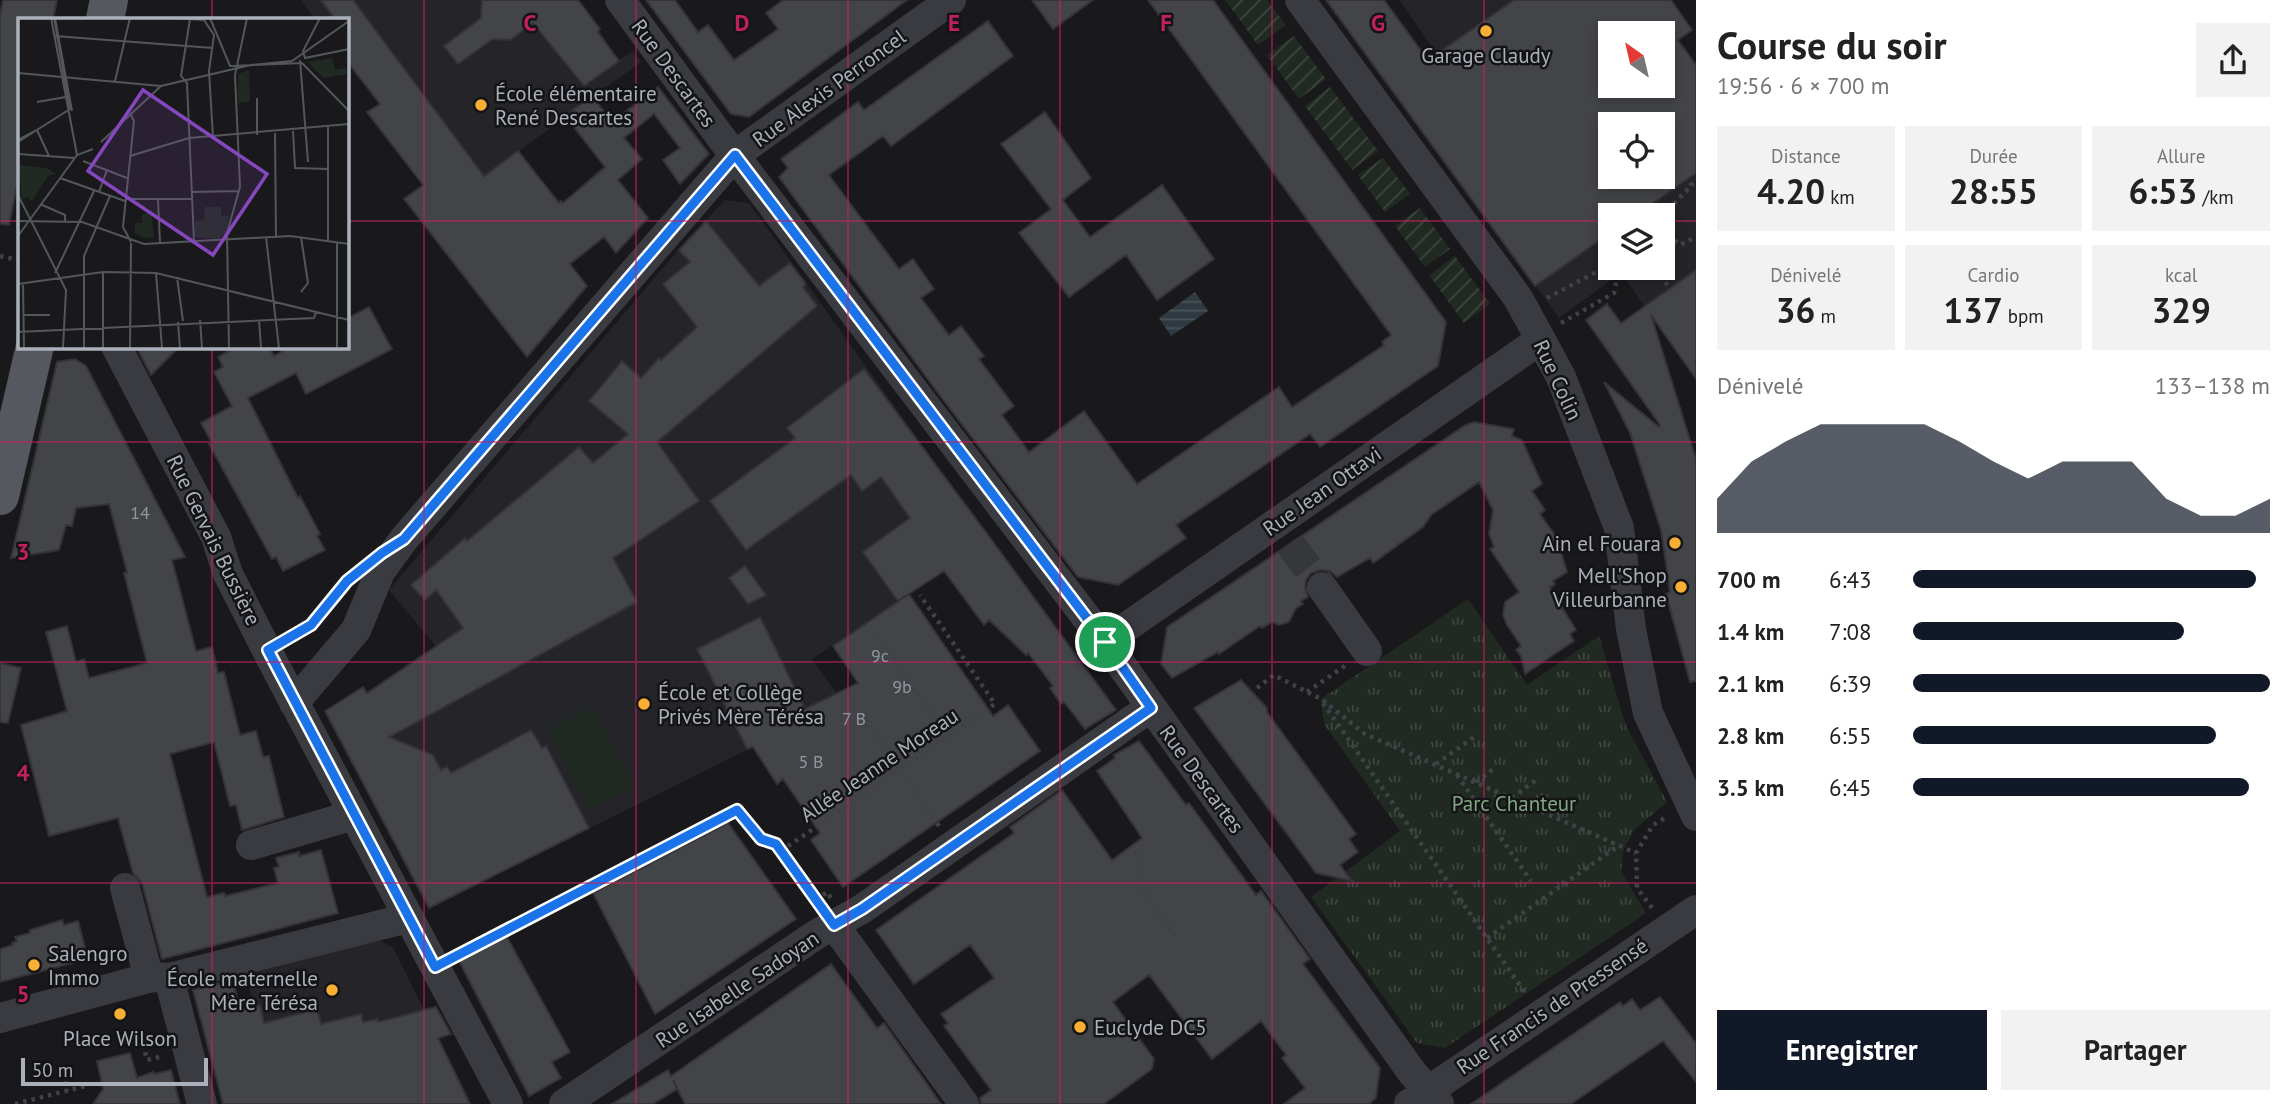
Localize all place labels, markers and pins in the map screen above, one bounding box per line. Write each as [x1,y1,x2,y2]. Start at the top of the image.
marker: Garage Claudy [1478,23,1494,39]
place label: Garage Claudy [1421,42,1551,69]
place label: École élémentaire René Descartes [495,80,657,131]
marker: École élémentaire René Descartes [473,97,489,113]
place label: Ain el Fouara [1542,530,1661,557]
marker: Ain el Fouara [1667,535,1683,551]
place label: Mell'Shop Villeurbanne [1552,562,1667,613]
marker: Mell'Shop Villeurbanne [1673,579,1689,595]
pin [1075,612,1135,672]
place label: École et Collège Privés Mère Térésa [658,679,824,730]
marker: École et Collège Privés Mère Térésa [636,696,652,712]
place label: Salengro Immo [48,940,128,991]
marker: Salengro Immo [26,957,42,973]
place label: École maternelle Mère Térésa [167,965,318,1016]
marker: École maternelle Mère Térésa [324,982,340,998]
marker: Place Wilson [112,1006,128,1022]
place label: Euclyde DC5 [1094,1014,1207,1041]
marker: Euclyde DC5 [1072,1019,1088,1035]
place label: Place Wilson [63,1025,177,1052]

